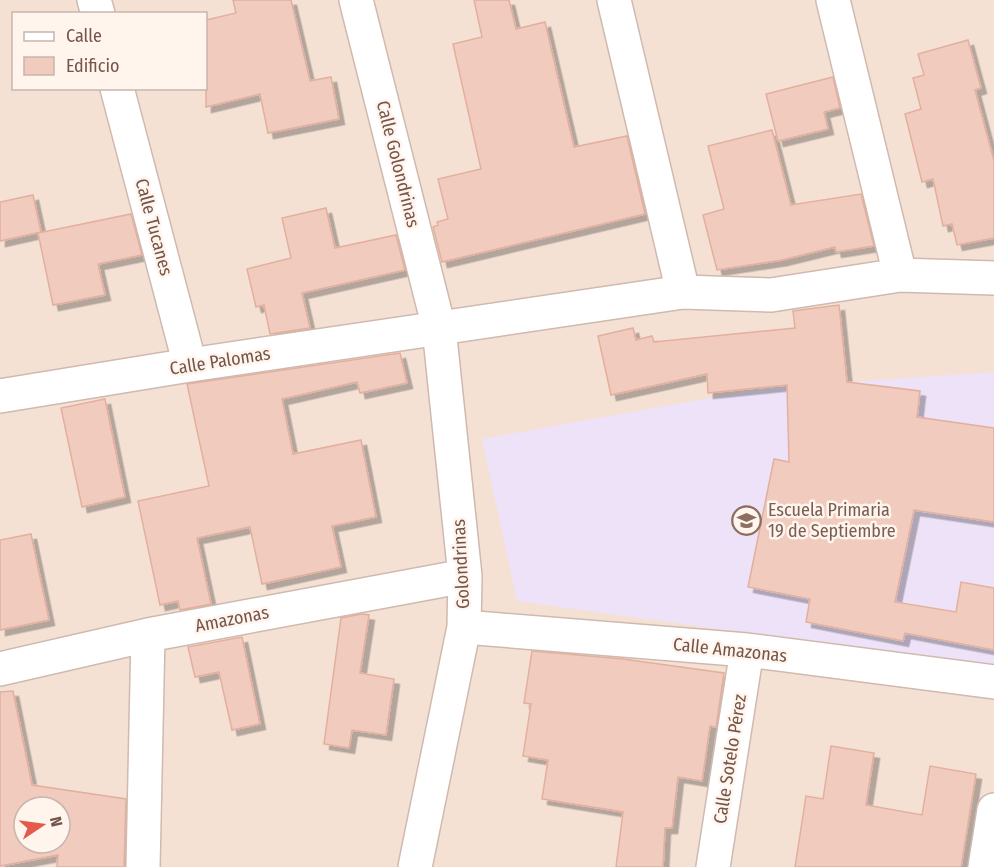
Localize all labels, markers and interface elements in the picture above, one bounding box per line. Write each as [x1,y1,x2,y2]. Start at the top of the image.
legend [12,12,207,90]
text: Calle [66,25,102,47]
text: Edificio [66,55,119,77]
street label: Calle Golondrinas [372,98,424,230]
street label: Calle Tucanes [130,176,178,278]
street label: Calle Palomas [168,342,272,380]
place label: Escuela Primaria 19 de Septiembre [768,499,896,542]
school or university icon: Escuela Primaria 19 de Septiembre [731,504,763,536]
street label: Golondrinas [448,518,474,609]
street label: Amazonas [193,601,271,637]
street label: Calle Amazonas [672,633,788,667]
street label: Calle Sotelo Pérez [709,693,751,825]
north arrow [12,795,72,855]
text: N [46,815,66,829]

